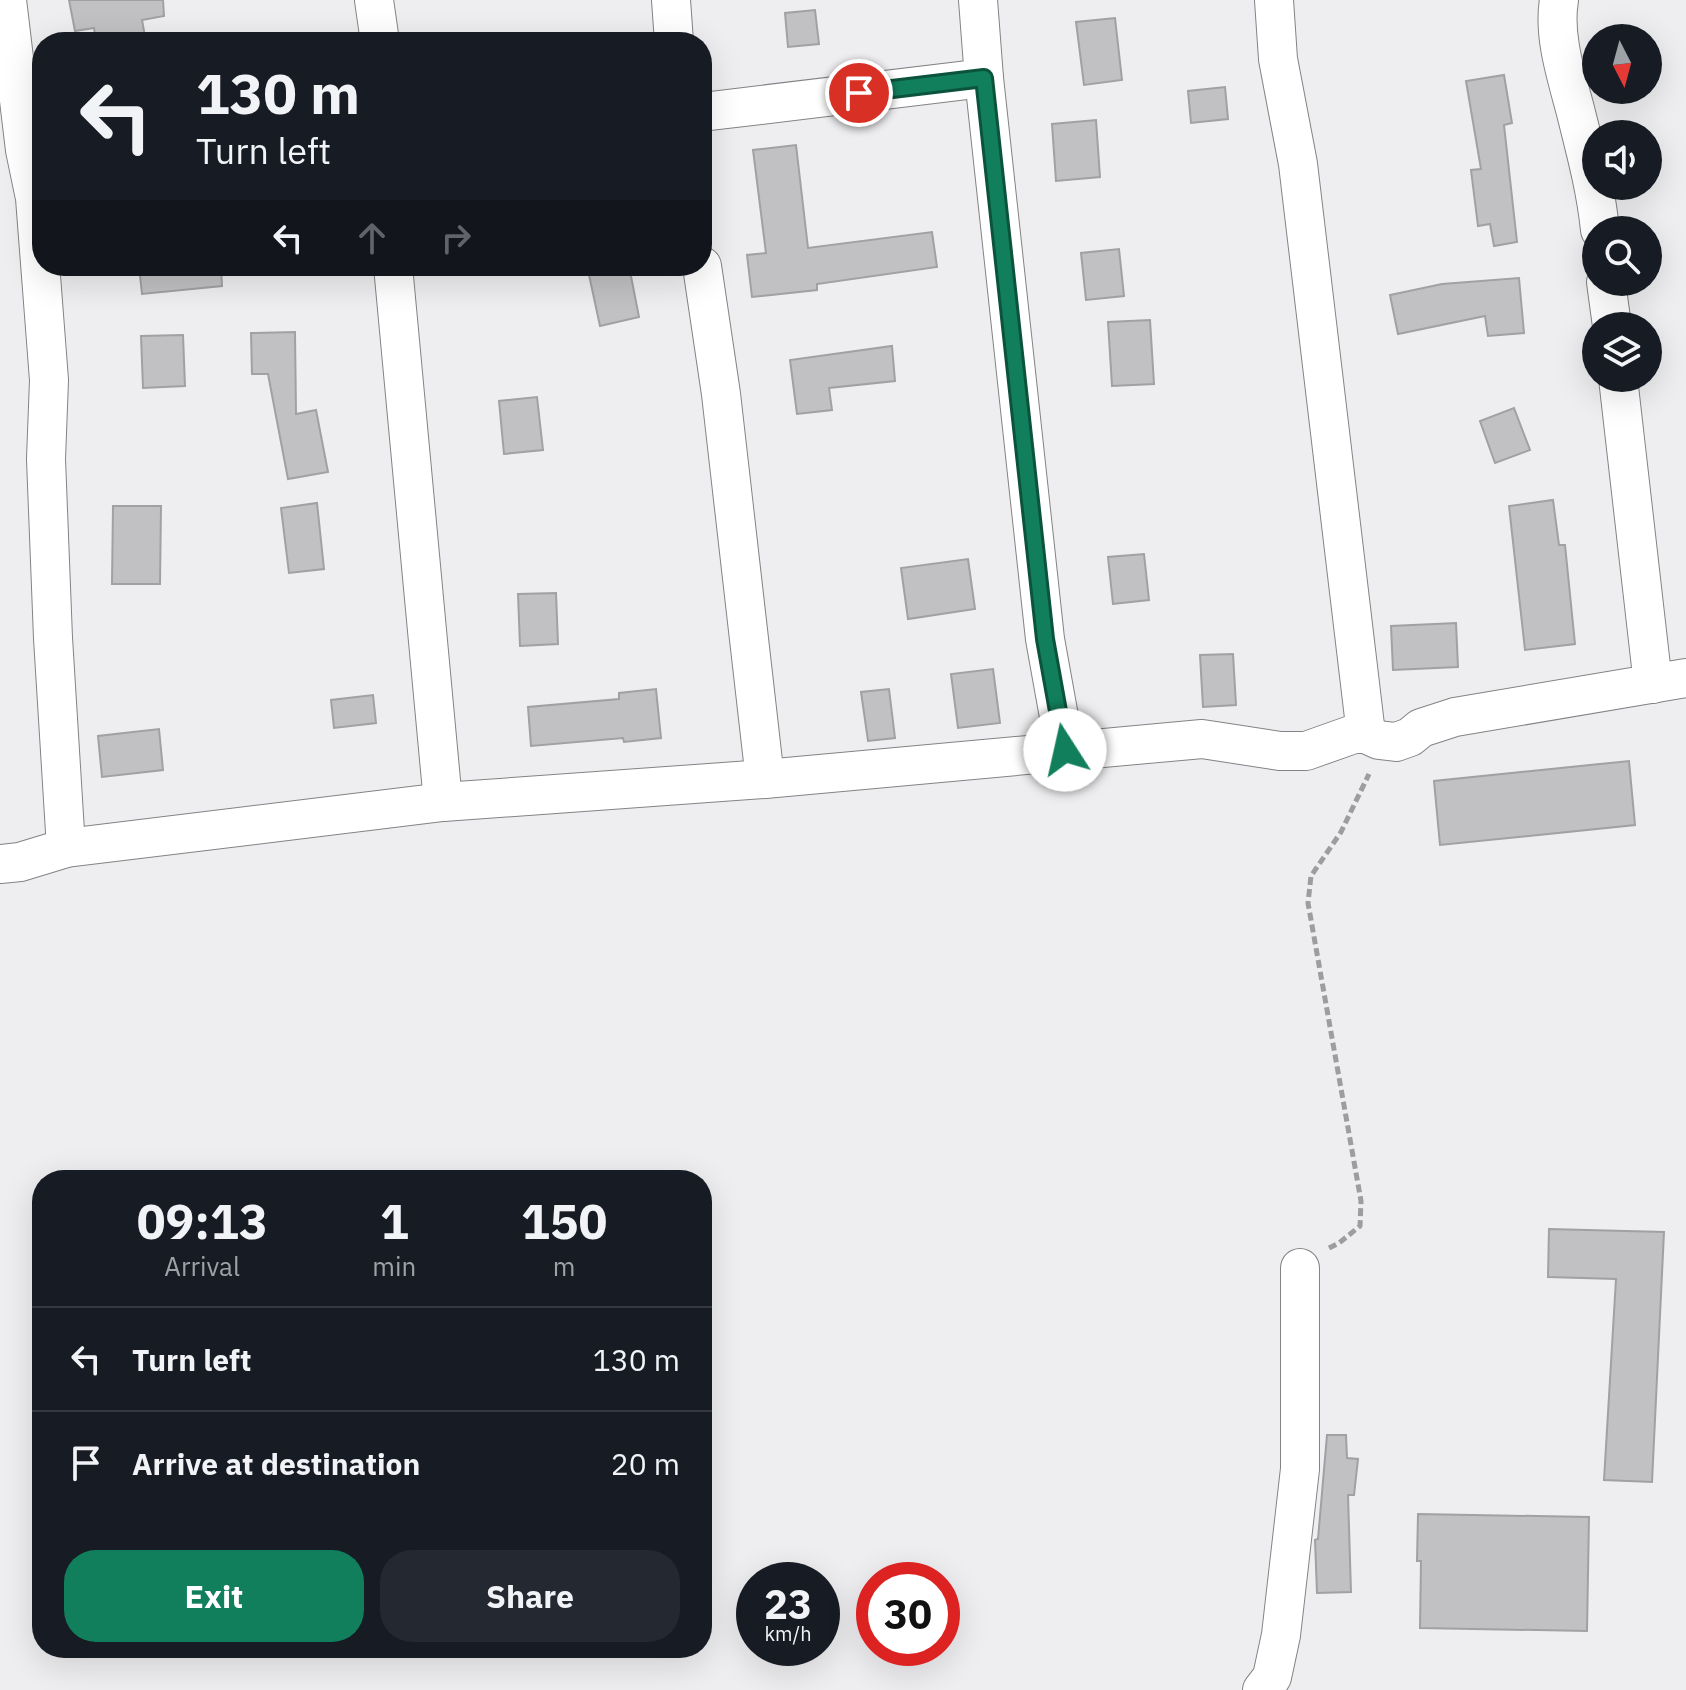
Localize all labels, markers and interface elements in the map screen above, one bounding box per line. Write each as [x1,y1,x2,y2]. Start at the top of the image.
north arrow [1582,24,1662,104]
map controls [1582,24,1662,392]
text: 130 m [196,57,360,129]
pin [825,59,893,127]
icon: left [64,64,168,168]
icon: arrive [837,71,881,115]
button: sound [1582,120,1662,200]
text: Turn left [196,127,331,174]
icon: left [266,216,310,260]
icon: ahead [350,216,394,260]
icon: right [434,216,478,260]
button: search [1582,216,1662,296]
button: layers [1582,312,1662,392]
position arrow [1023,708,1107,792]
text: 09:13 [137,1190,268,1252]
text: 1 [380,1190,409,1252]
text: 150 [521,1190,607,1252]
text: Arrival [164,1249,240,1283]
text: min [372,1249,416,1283]
text: m [553,1249,575,1283]
icon: left [64,1337,108,1381]
text: Turn left [132,1340,251,1379]
text: 130 m [593,1340,680,1379]
icon: arrive [64,1441,108,1485]
text: Arrive at destination [132,1444,420,1483]
text: 20 m [611,1444,680,1483]
button: Exit [64,1550,364,1642]
button: Share [380,1550,680,1642]
speed limit sign: 30 [856,1562,960,1666]
text: 23 [764,1578,812,1630]
text: km/h [764,1620,812,1647]

